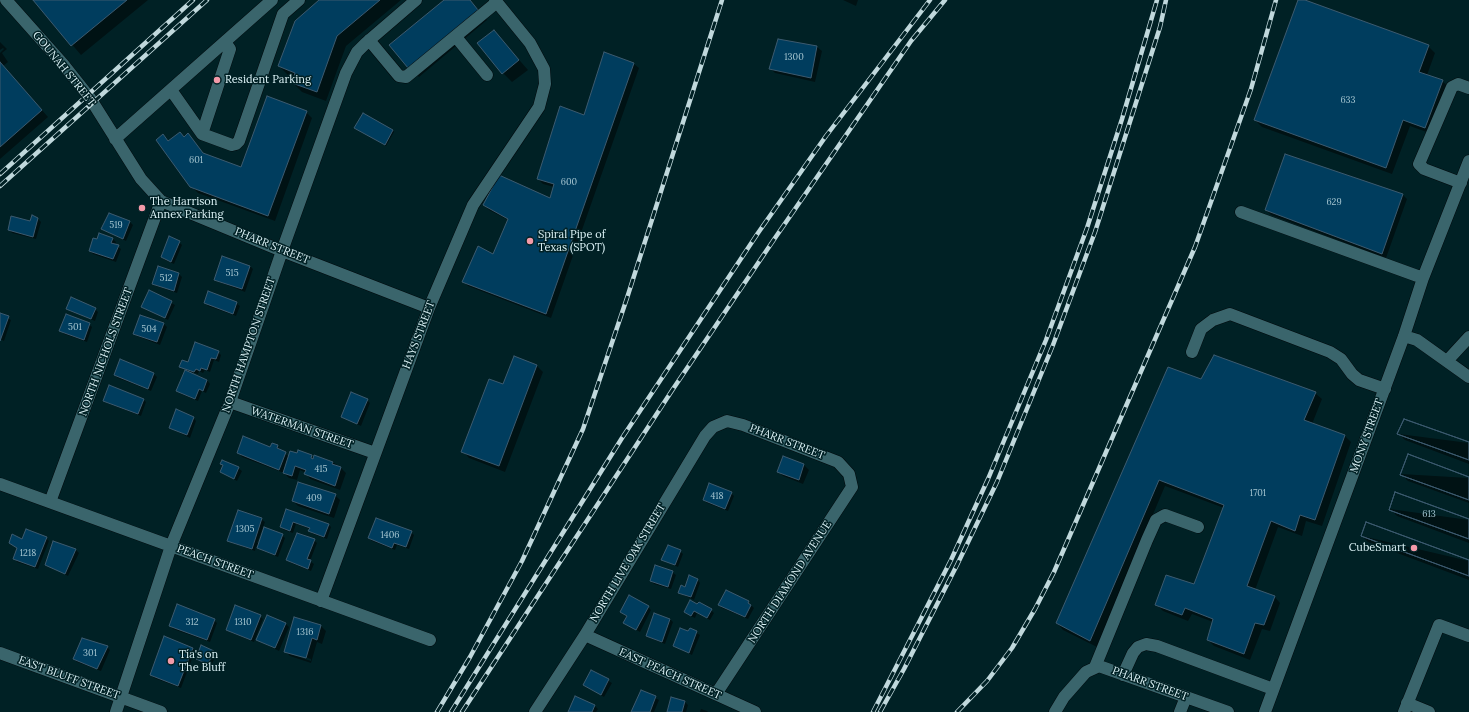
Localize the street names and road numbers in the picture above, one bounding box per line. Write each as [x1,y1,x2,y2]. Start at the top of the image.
street label: GOUNAH STREET [30,29,98,109]
street label: PHARR STREET [233,225,311,267]
street label: NORTH HAMPTON STREET [220,275,278,415]
street label: NORTH NICHOLS STREET [77,286,135,418]
street label: HAYS STREET [400,299,438,371]
street label: MONY STREET [1347,397,1387,475]
street label: WATERMAN STREET [249,404,355,452]
street label: PHARR STREET [747,422,827,462]
street label: NORTH LIVE OAK STREET [587,501,669,625]
street label: NORTH DIAMOND AVENUE [745,518,835,646]
street label: PEACH STREET [175,542,255,582]
street label: EAST PEACH STREET [617,646,723,702]
street label: EAST BLUFF STREET [16,653,122,703]
street label: PHARR STREET [1110,664,1190,704]

